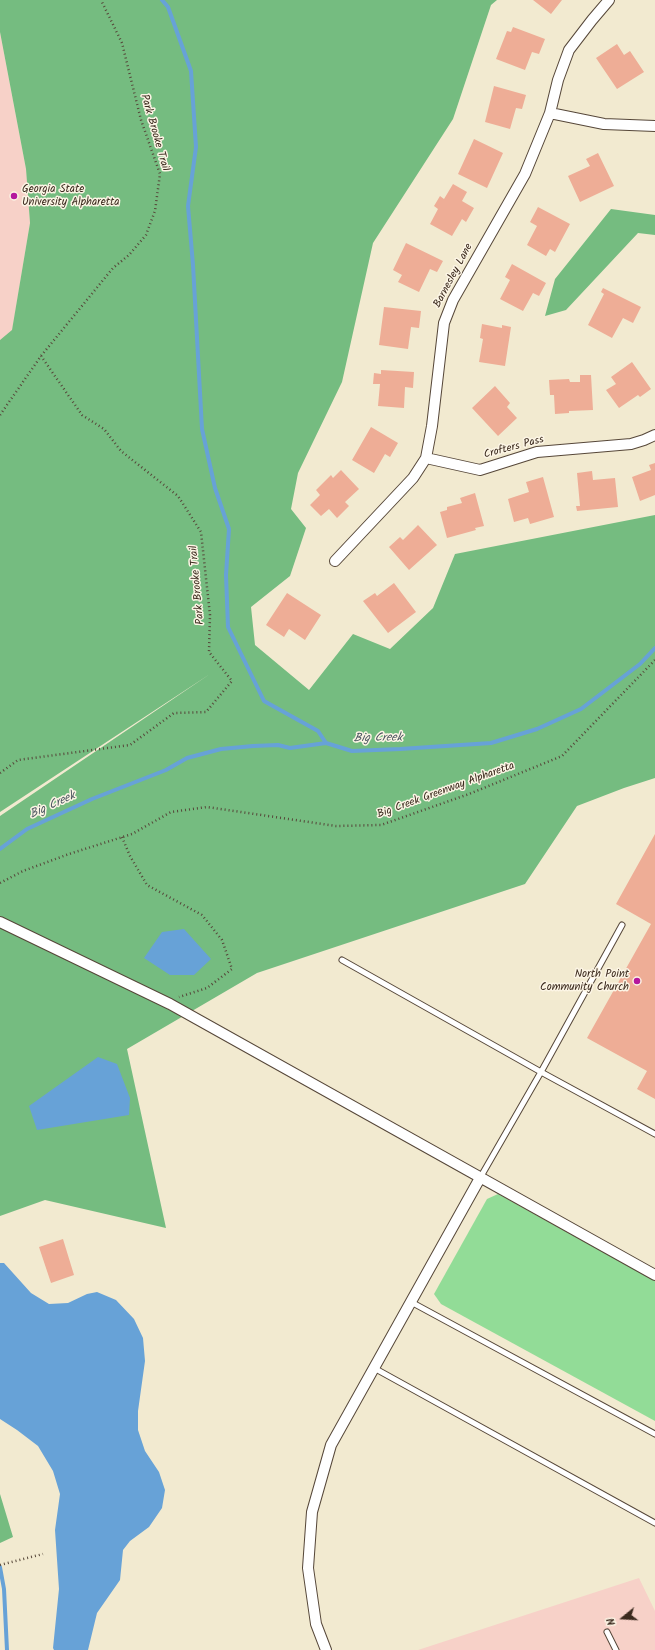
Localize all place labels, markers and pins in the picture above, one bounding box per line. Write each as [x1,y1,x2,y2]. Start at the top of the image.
place label: Georgia State University Alpharetta [22,183,119,209]
marker: Georgia State University Alpharetta [9,191,19,201]
place label: North Point Community Church [540,968,629,994]
marker: North Point Community Church [632,976,642,986]

